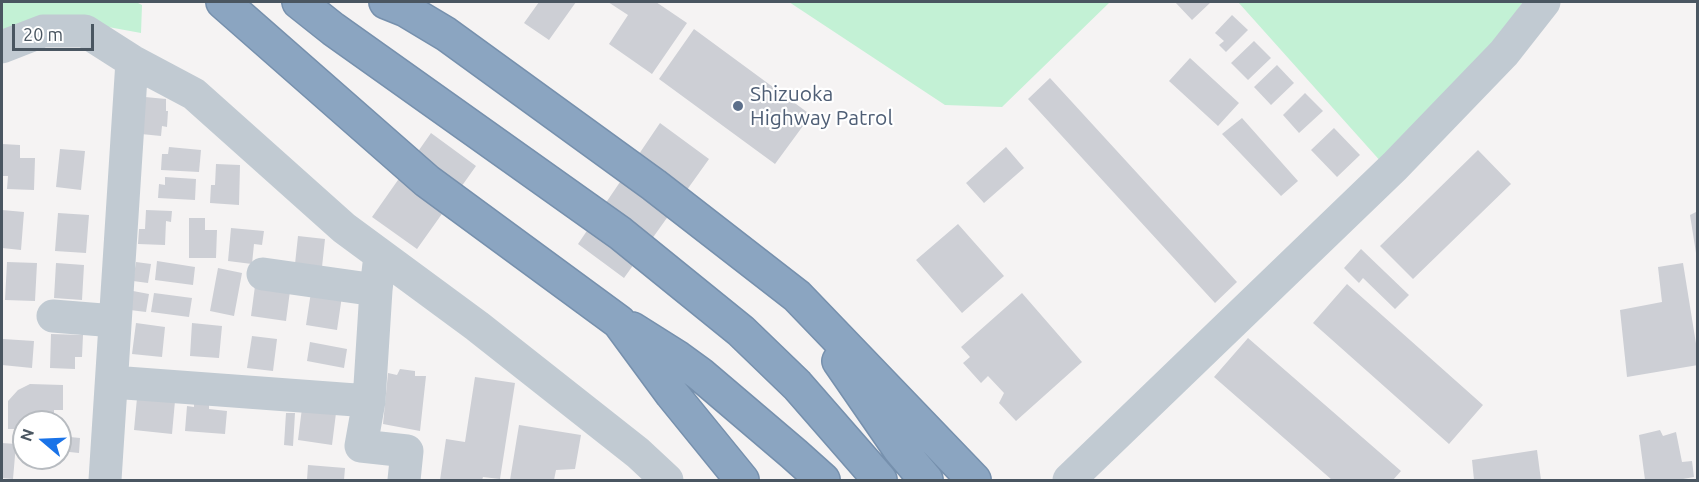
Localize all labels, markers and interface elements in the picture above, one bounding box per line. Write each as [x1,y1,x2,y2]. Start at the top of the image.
scale bar [15,12,98,50]
text: 20 m [23,24,63,44]
place label: Shizuoka Highway Patrol [750,81,893,131]
marker: Shizuoka Highway Patrol [731,99,745,113]
north arrow [12,410,72,470]
text: N [16,426,37,443]

